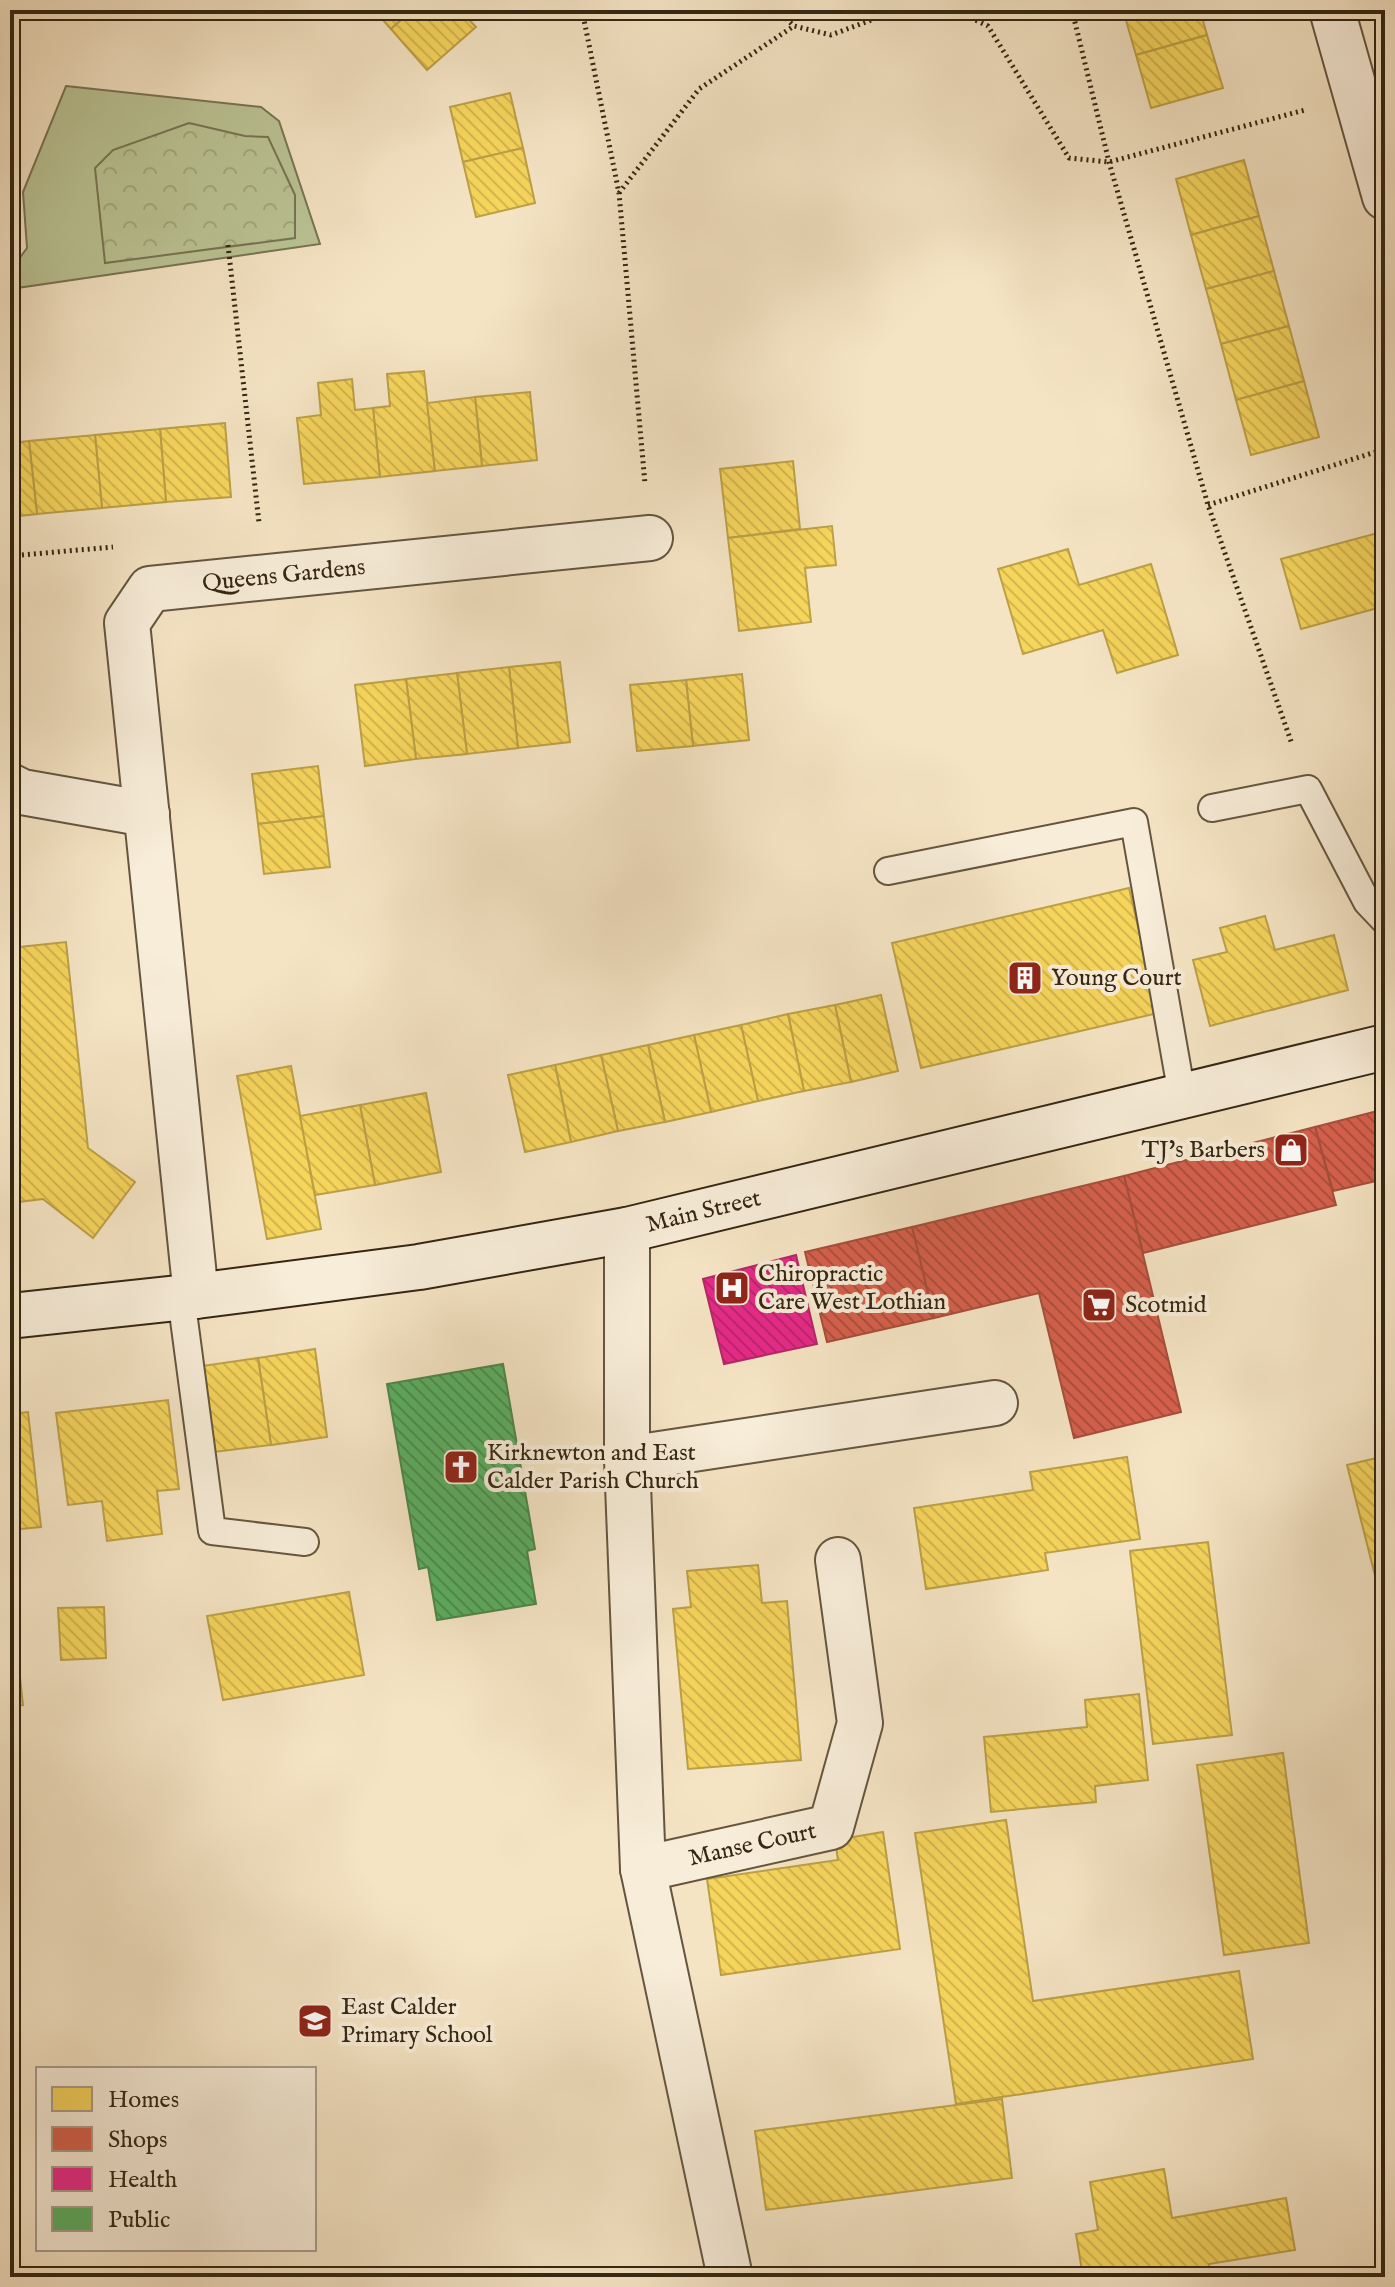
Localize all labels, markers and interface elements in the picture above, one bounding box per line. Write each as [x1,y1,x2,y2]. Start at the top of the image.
street label: Queens Gardens [201,552,367,599]
building icon: Young Court [1006,959,1044,997]
place label: Young Court [1051,963,1182,994]
shop icon: TJ's Barbers [1272,1131,1310,1169]
place label: TJ's Barbers [1141,1135,1265,1166]
street label: Main Street [643,1183,764,1240]
place label: Chiropractic Care West Lothian [758,1259,946,1318]
hospital icon: Chiropractic Care West Lothian [713,1269,751,1307]
supermarket icon: Scotmid [1080,1286,1118,1324]
place label: Scotmid [1125,1290,1207,1321]
place label: Kirknewton and East Calder Parish Church [487,1438,699,1497]
church icon: Kirknewton and East Calder Parish Church [442,1448,480,1486]
street label: Manse Court [686,1815,819,1874]
place label: East Calder Primary School [341,1992,493,2051]
school or university icon: East Calder Primary School [296,2002,334,2040]
legend [36,2067,316,2251]
text: Homes [108,2085,179,2116]
text: Shops [108,2125,167,2156]
text: Health [108,2165,177,2196]
text: Public [108,2205,170,2236]

